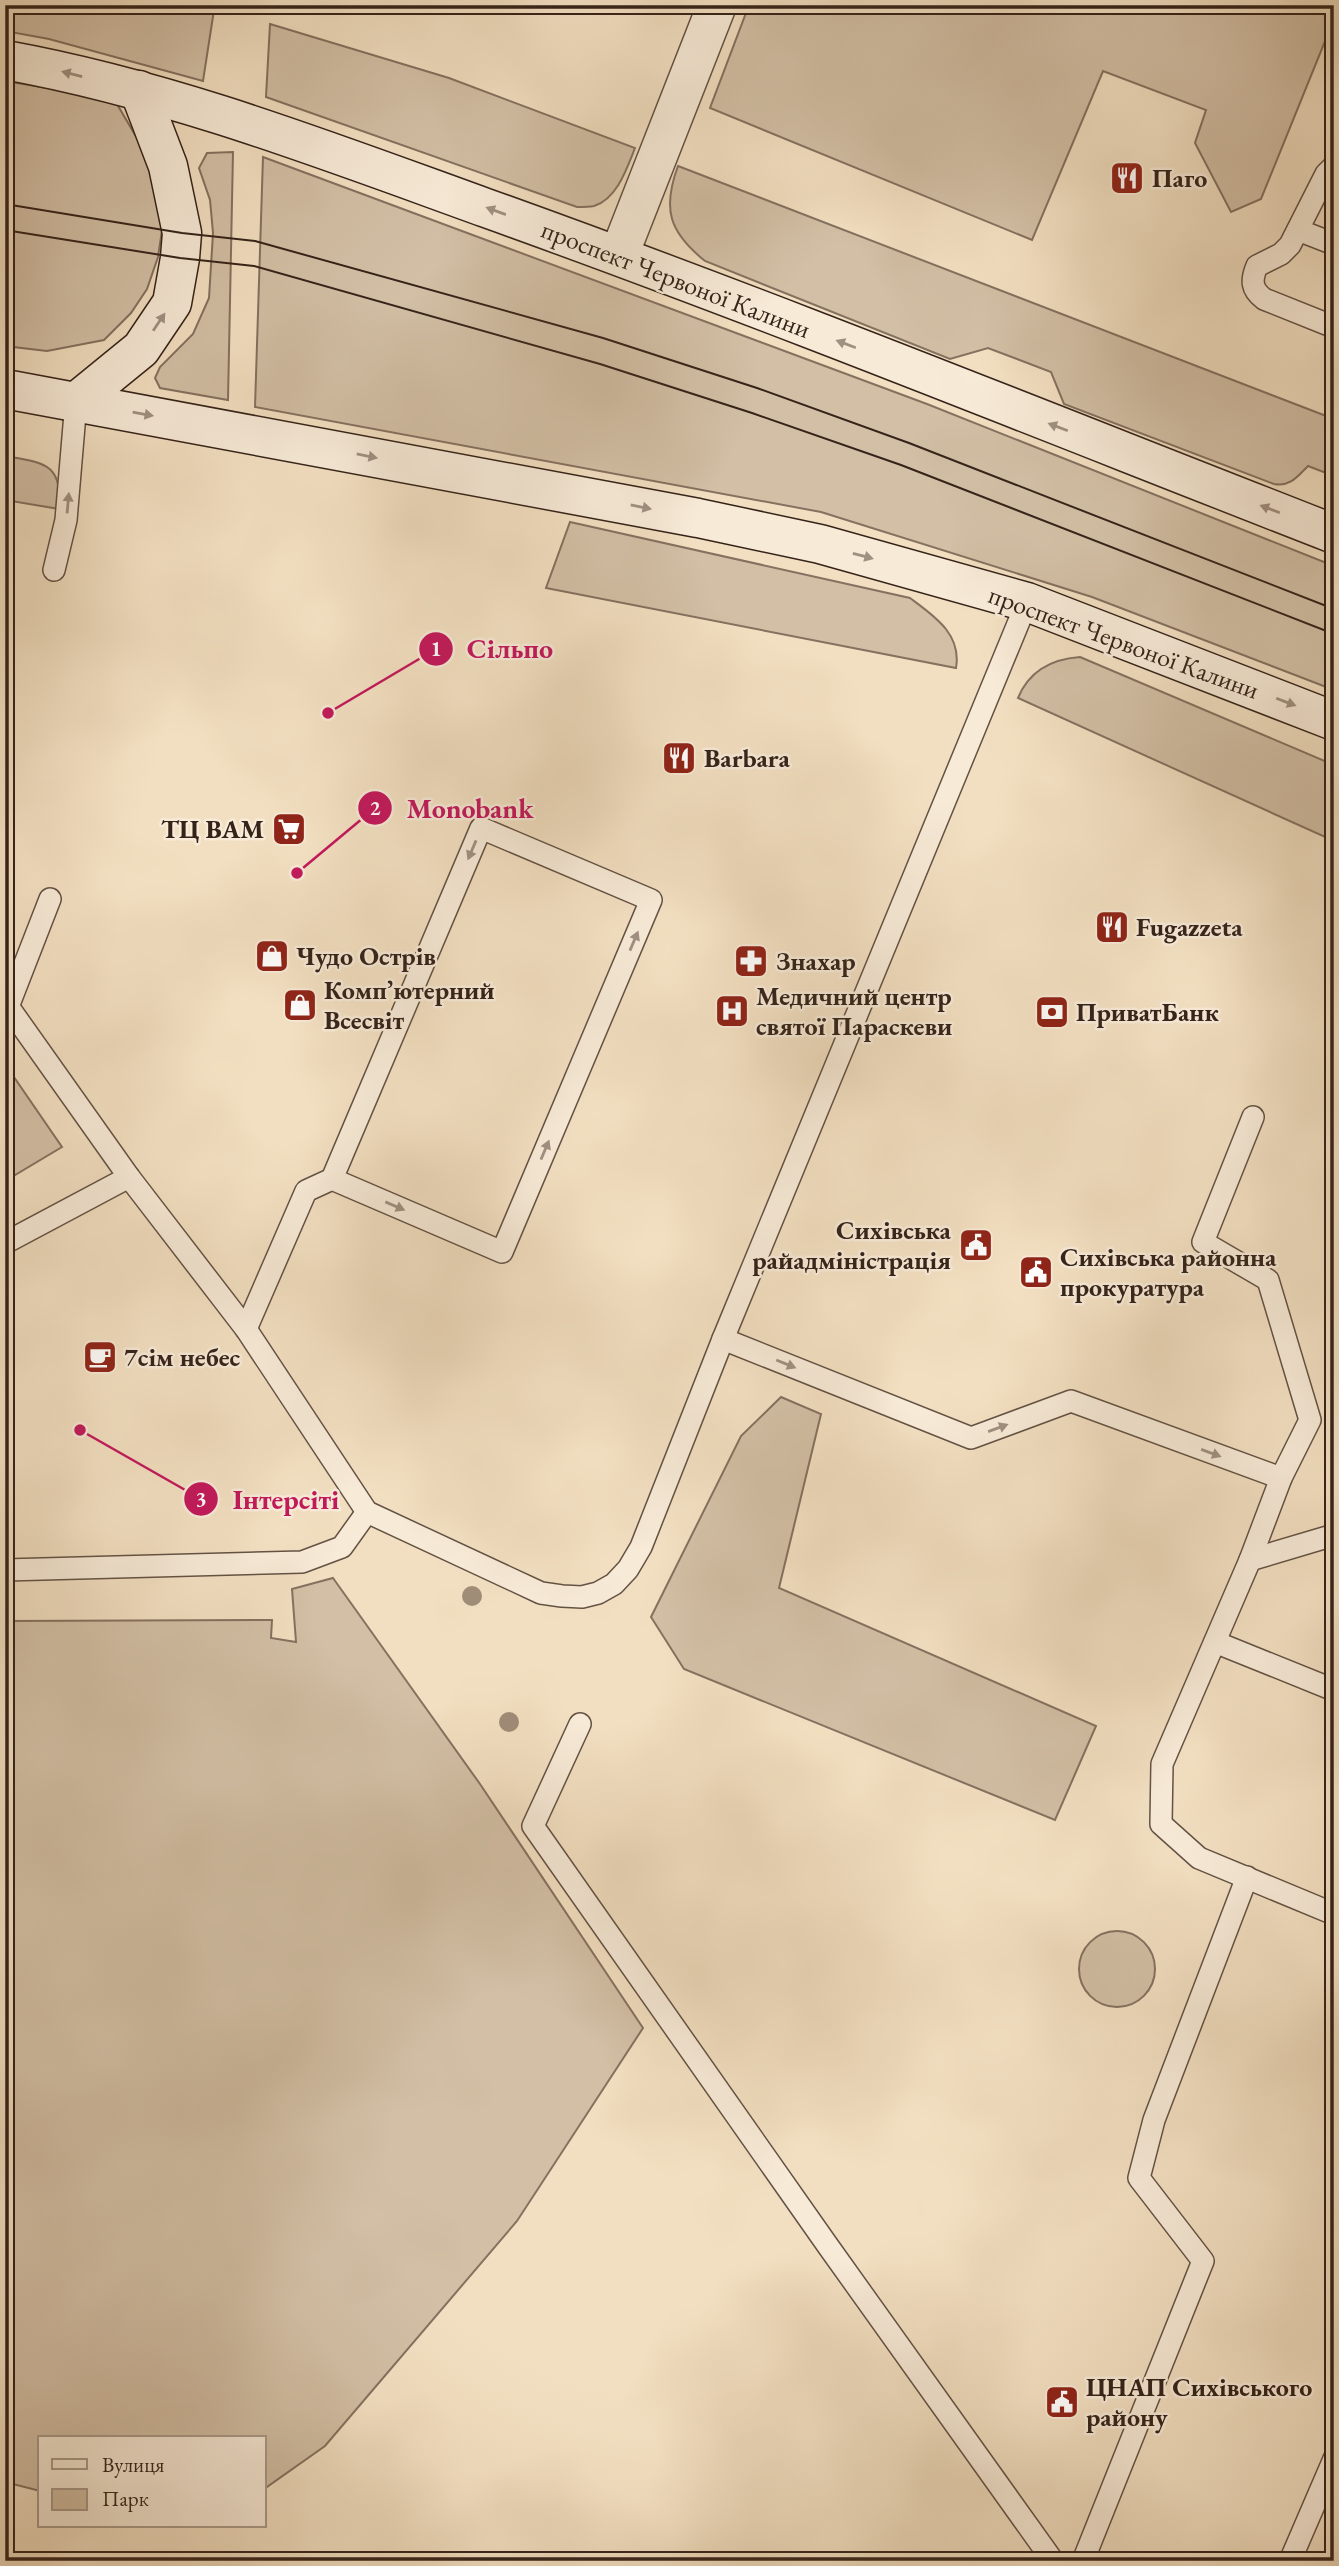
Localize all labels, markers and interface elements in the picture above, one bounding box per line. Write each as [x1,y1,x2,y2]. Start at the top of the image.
one-way arrow [61,69,83,80]
restaurant icon: Паго [1108,159,1146,197]
place label: Паго [1152,161,1207,195]
one-way arrow [486,205,507,216]
street label: проспект Червоної Калини [537,212,816,346]
one-way arrow [152,312,165,331]
one-way arrow [836,338,857,349]
one-way arrow [132,409,154,420]
one-way arrow [1048,421,1069,432]
one-way arrow [356,450,378,461]
one-way arrow [63,492,74,514]
one-way arrow [630,502,652,513]
one-way arrow [1260,504,1281,515]
one-way arrow [853,551,874,561]
street label: проспект Червоної Калини [984,577,1264,707]
callout: Сільпо [418,624,567,673]
text: Сільпо [467,630,553,666]
text: 1 [430,635,442,662]
one-way arrow [1275,697,1296,708]
restaurant icon: Barbara [660,739,698,777]
place label: Barbara [704,741,791,775]
callout: Monobank [358,783,547,832]
text: Monobank [407,790,534,826]
text: 2 [369,794,381,821]
supermarket icon: ТЦ ВАМ [270,810,308,848]
place label: ТЦ ВАМ [161,812,264,846]
one-way arrow [466,839,477,860]
restaurant icon: Fugazzeta [1093,908,1131,946]
place label: Fugazzeta [1136,910,1243,944]
one-way arrow [629,930,640,951]
shop icon: Чудо Острів [253,937,291,975]
place label: Чудо Острів [296,939,436,973]
pharmacy icon: Знахар [732,942,770,980]
place label: Знахар [776,944,856,978]
place label: Компʼютерний Всесвіт [324,973,495,1037]
place label: Медичний центр святої Параскеви [756,979,952,1043]
shop icon: Компʼютерний Всесвіт [281,986,319,1024]
hospital icon: Медичний центр святої Параскеви [713,992,751,1030]
bank icon: ПриватБанк [1033,993,1071,1031]
place label: ПриватБанк [1076,995,1219,1029]
one-way arrow [540,1139,551,1160]
one-way arrow [384,1201,405,1212]
place label: Сихівська райадміністрація [752,1213,952,1277]
public building icon: Сихівська райадміністрація [957,1226,995,1264]
place label: Сихівська районна прокуратура [1060,1240,1277,1304]
public building icon: Сихівська районна прокуратура [1017,1253,1055,1291]
cafe icon: 7сім небес [81,1338,119,1376]
place label: 7сім небес [124,1340,240,1374]
one-way arrow [776,1359,797,1370]
one-way arrow [987,1422,1008,1433]
one-way arrow [1201,1448,1222,1459]
callout: Інтерсіті [183,1474,353,1523]
text: Інтерсіті [233,1481,339,1517]
text: 3 [195,1485,207,1512]
place label: ЦНАП Сихівського району [1086,2370,1312,2434]
public building icon: ЦНАП Сихівського району [1043,2383,1081,2421]
legend [38,2436,266,2528]
text: Вулиця [102,2451,164,2478]
text: Парк [102,2485,149,2512]

